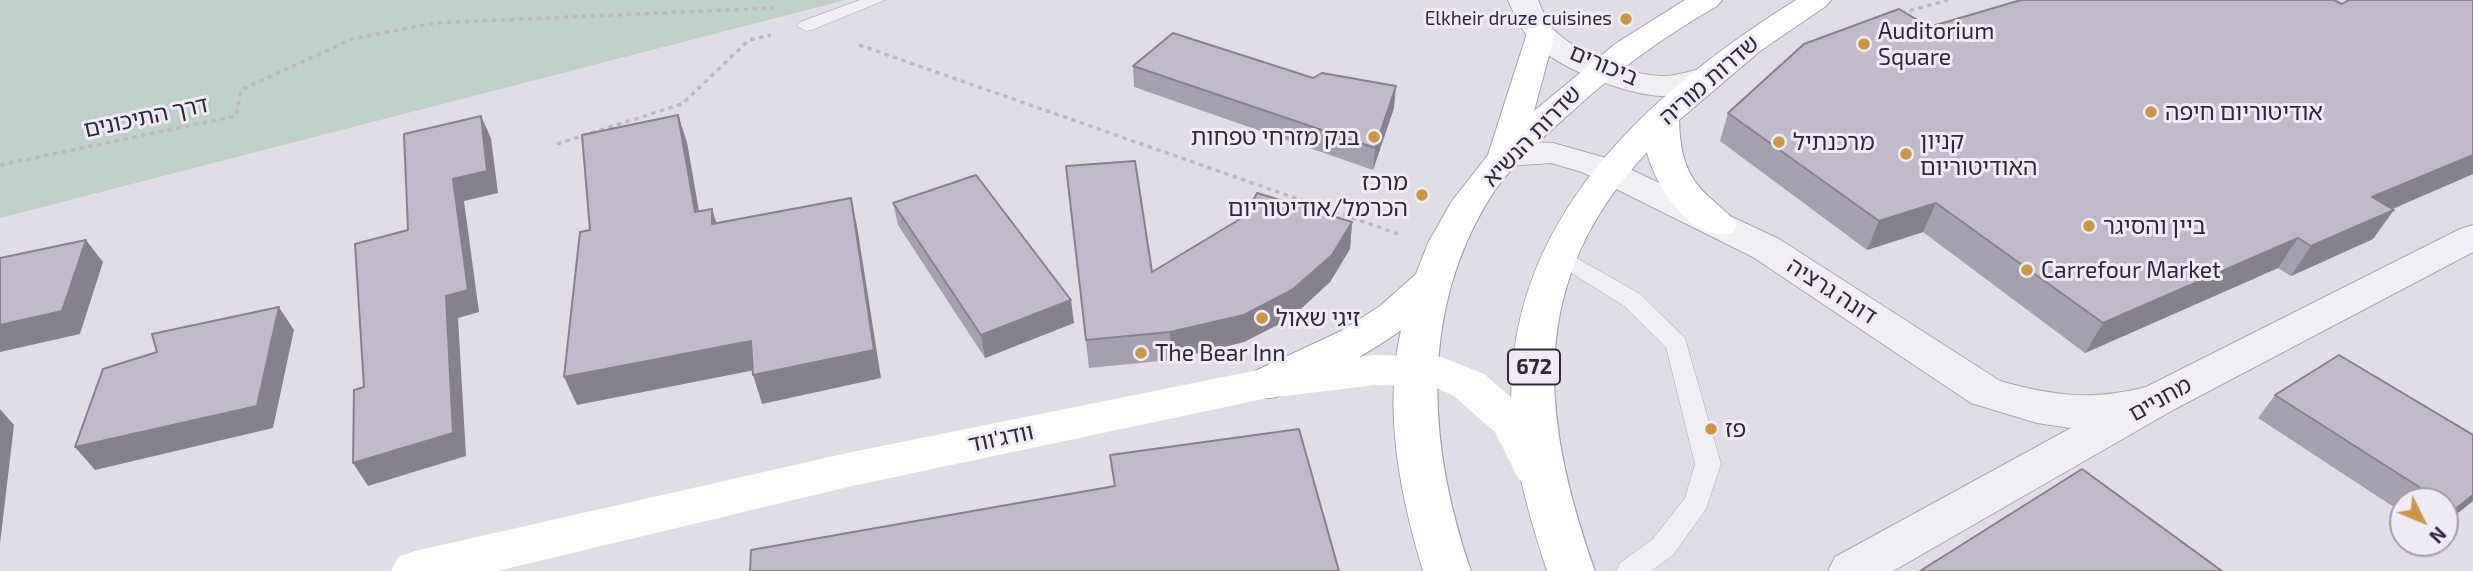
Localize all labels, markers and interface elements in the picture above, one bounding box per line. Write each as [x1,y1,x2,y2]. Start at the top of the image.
place label: Elkheir druze cuisines [1425,8,1612,30]
marker: Elkheir druze cuisines [1618,11,1634,27]
place label: Auditorium Square [1878,17,1994,71]
street label: שדרות מוריה [1654,29,1764,131]
marker: Auditorium Square [1856,36,1872,52]
street label: ביכורים [1565,38,1643,92]
street label: שדרות הנשיא [1477,80,1587,192]
street label: דרך התיכונים [81,90,211,144]
place label: אודיטוריום חיפה [2165,98,2323,126]
marker: אודיטוריום חיפה [2143,104,2159,120]
place label: בנק מזרחי טפחות [1191,123,1360,151]
place label: קניון האודיטוריום [1920,127,2037,181]
place label: מרכנתיל [1793,128,1875,156]
marker: בנק מזרחי טפחות [1366,129,1382,145]
marker: מרכנתיל [1771,134,1787,150]
marker: קניון האודיטוריום [1898,146,1914,162]
place label: מרכז הכרמל/אודיטוריום [1228,168,1408,222]
marker: מרכז הכרמל/אודיטוריום [1414,187,1430,203]
place label: ביין והסיגר [2103,212,2206,240]
marker: ביין והסיגר [2081,218,2097,234]
street label: דונה גרציה [1782,252,1882,330]
place label: Carrefour Market [2041,256,2221,284]
marker: Carrefour Market [2019,262,2035,278]
place label: זיגי שאול [1276,304,1360,332]
marker: זיגי שאול [1254,310,1270,326]
place label: The Bear Inn [1155,339,1286,367]
marker: The Bear Inn [1133,345,1149,361]
road number: 672 [1508,350,1560,384]
street label: מחניים [2124,371,2196,427]
place label: פז [1725,415,1746,443]
street label: וודג'ווד [966,418,1036,458]
marker: פז [1703,421,1719,437]
north arrow [2389,487,2459,557]
text: N [2425,522,2451,548]

